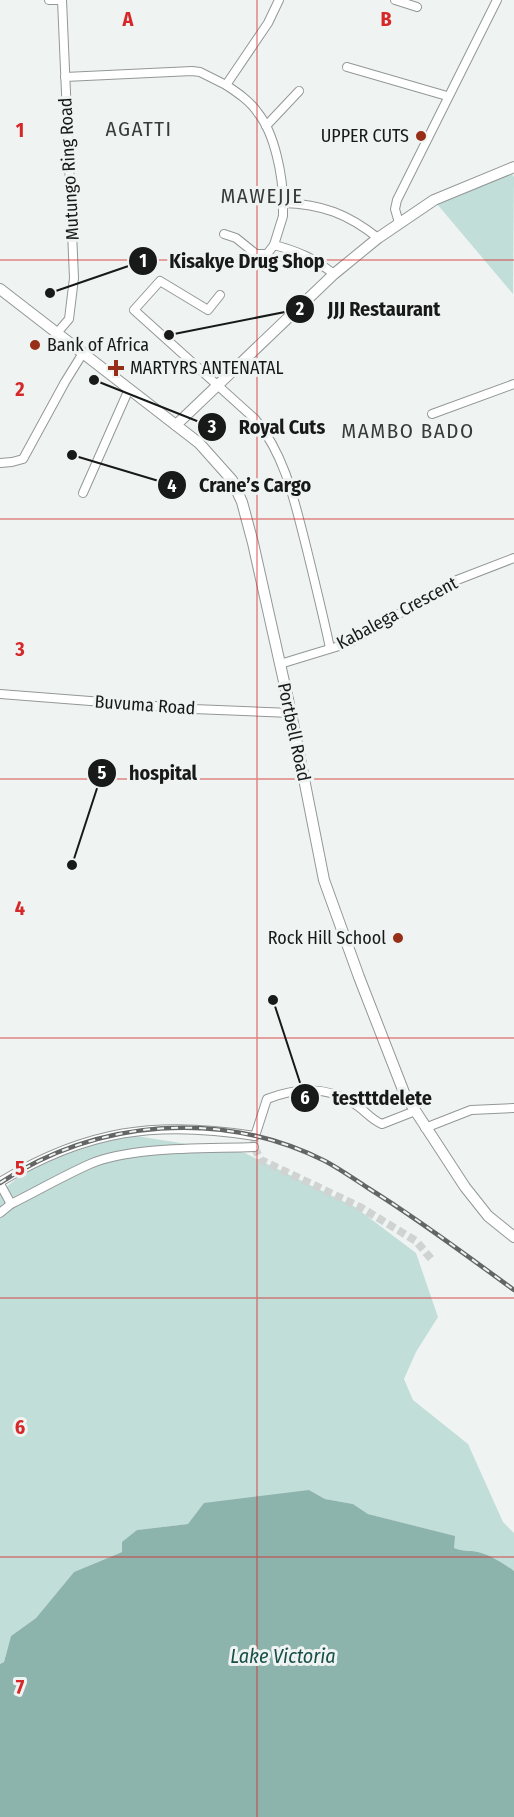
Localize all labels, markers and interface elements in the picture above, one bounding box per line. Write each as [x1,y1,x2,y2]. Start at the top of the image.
text: A [122,7,135,31]
text: B [380,7,392,31]
street label: Mutungo Ring Road [54,97,84,241]
district label: AGATTI [106,116,172,142]
text: 1 [16,118,24,142]
place label: UPPER CUTS [321,125,409,147]
marker: UPPER CUTS [414,129,428,143]
district label: MAWEJJE [220,183,304,209]
callout: Kisakye Drug Shop [128,242,337,280]
text: Kisakye Drug Shop [169,249,325,273]
text: 1 [139,250,147,272]
callout: JJJ Restaurant [285,290,452,328]
text: JJJ Restaurant [327,297,441,321]
text: 2 [295,298,304,320]
place label: Bank of Africa [47,334,149,356]
marker: Bank of Africa [28,338,42,352]
place label: MARTYRS ANTENATAL [130,357,283,379]
marker: MARTYRS ANTENATAL [107,359,125,377]
text: 2 [14,377,25,401]
callout: Royal Cuts [197,408,337,446]
text: Royal Cuts [239,415,325,439]
text: 3 [207,416,217,438]
district label: MAMBO BADO [341,418,475,444]
callout: Crane’s Cargo [157,466,323,504]
text: Crane’s Cargo [199,473,311,497]
text: 4 [167,475,177,497]
street label: Kabalega Crescent [333,572,461,654]
text: 3 [14,637,25,661]
street label: Portbell Road [273,681,315,783]
street label: Buvuma Road [94,691,196,719]
callout: hospital [87,754,209,792]
text: hospital [129,761,198,785]
text: 5 [98,762,107,784]
text: 4 [15,896,25,920]
place label: Rock Hill School [268,927,386,949]
marker: Rock Hill School [391,931,405,945]
callout: testttdelete [290,1079,444,1117]
text: testttdelete [332,1086,432,1110]
text: 6 [300,1087,310,1109]
text: 5 [15,1156,25,1180]
text: 6 [15,1415,25,1439]
water label: Lake Victoria [230,1644,336,1668]
text: 7 [16,1675,25,1699]

